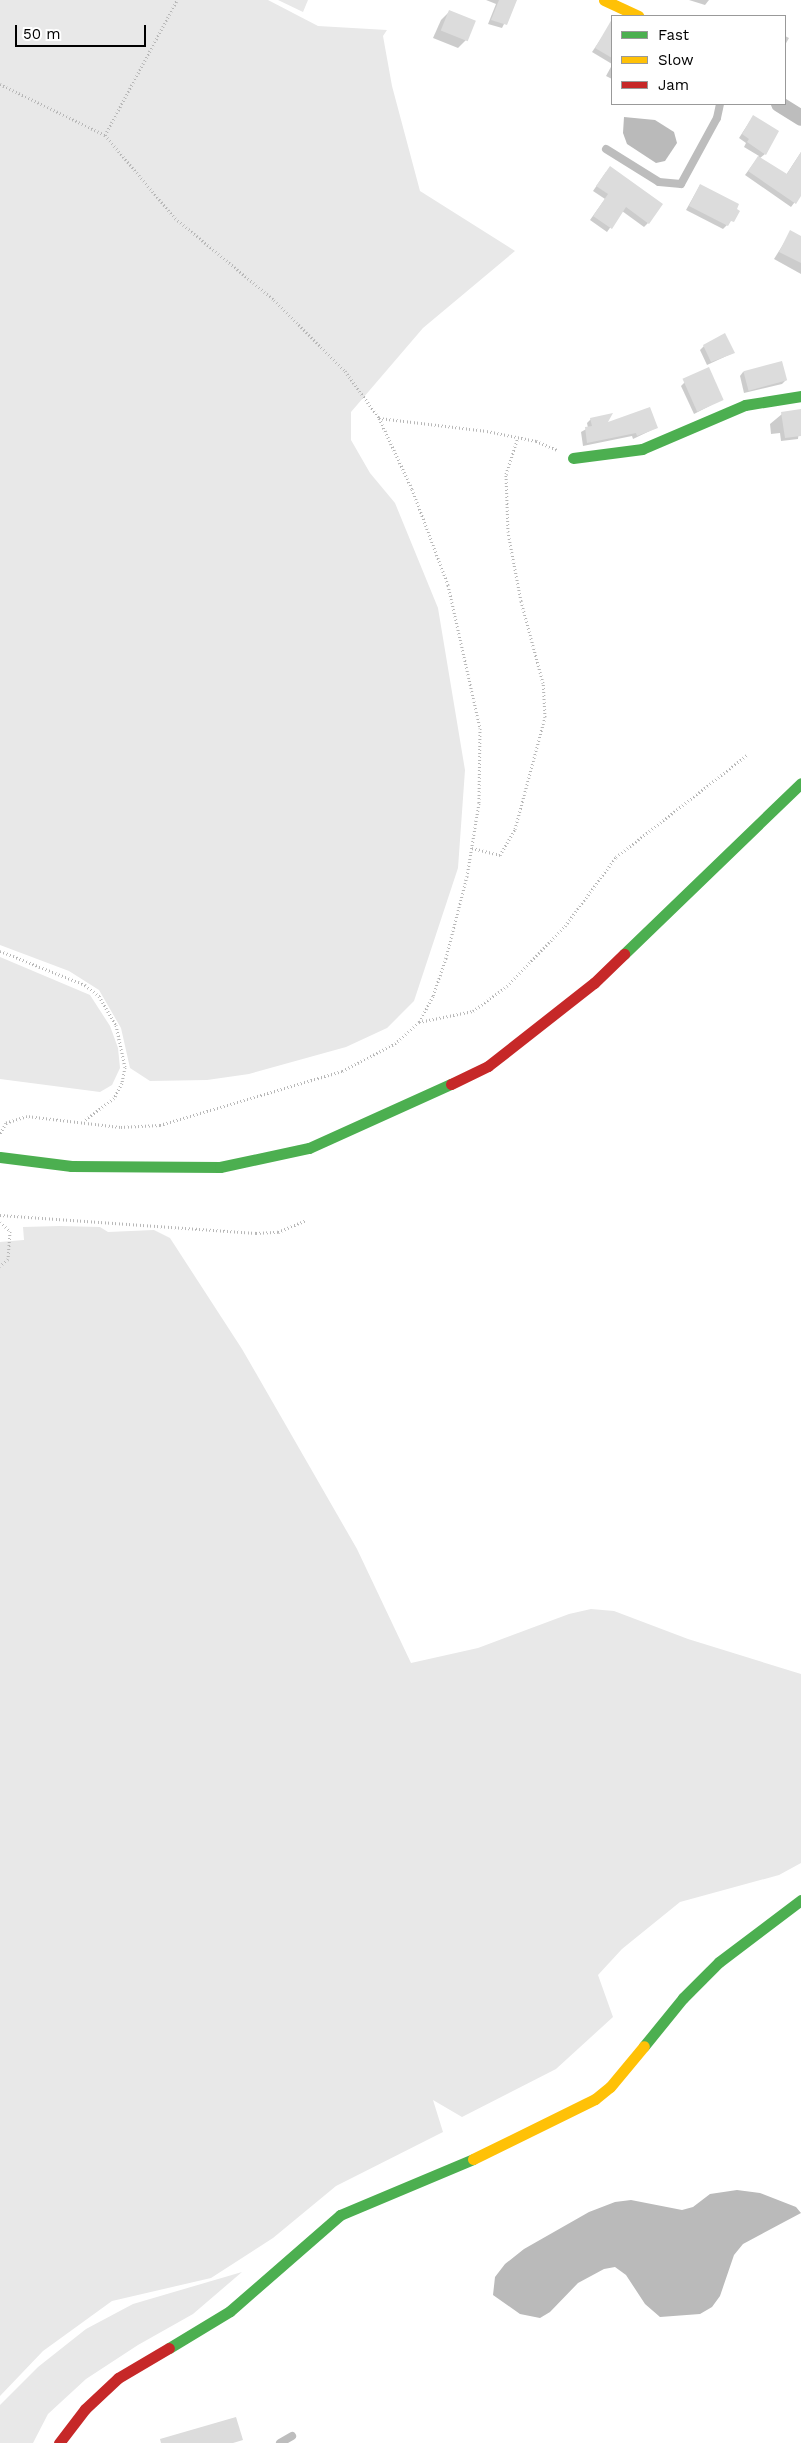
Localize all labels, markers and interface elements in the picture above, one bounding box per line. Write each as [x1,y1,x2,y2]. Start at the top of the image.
scale bar [18,15,149,47]
legend [611,15,786,105]
text: 50 m [23,25,60,43]
text: Fast [658,26,689,44]
text: Slow [658,51,694,69]
text: Jam [658,76,689,94]

